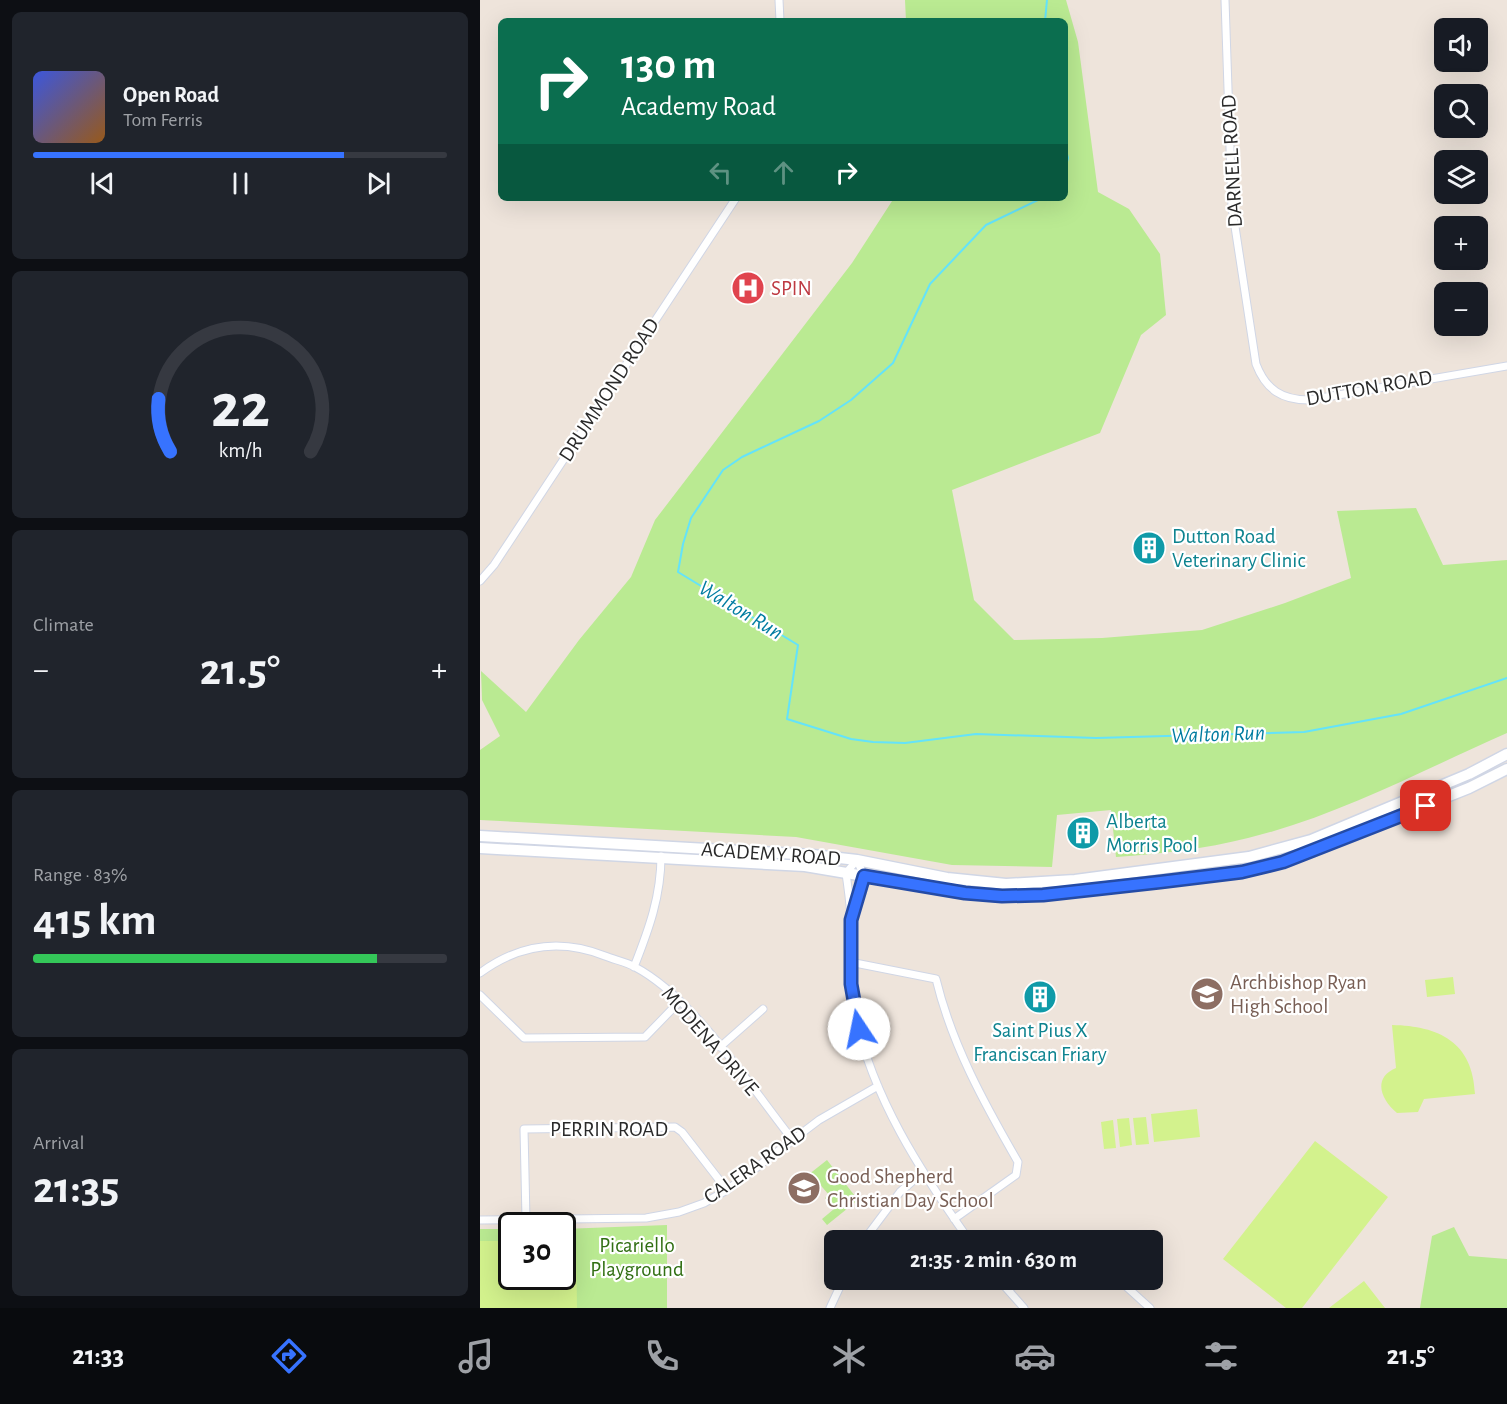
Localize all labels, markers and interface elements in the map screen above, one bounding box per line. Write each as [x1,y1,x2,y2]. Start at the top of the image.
map controls [1434,18,1488,336]
button: sound [1434,18,1488,72]
icon: right [522,42,600,120]
text: 130 m [621,44,716,86]
text: Open Road [123,84,219,106]
button: search [1434,84,1488,138]
text: Academy Road [621,93,776,120]
street label: DARNELL ROAD [1218,94,1246,228]
text: Tom Ferris [123,110,203,130]
button: layers [1434,150,1488,204]
icon: left [704,156,737,189]
icon: ahead [767,156,800,189]
icon: right [830,156,863,189]
icon: previous [86,167,119,200]
icon: pause [224,167,257,200]
icon: next [362,167,395,200]
button: + [1434,216,1488,270]
hospital icon: SPIN [730,270,766,306]
place label: SPIN [771,278,812,299]
button: − [1434,282,1488,336]
street label: DRUMMOND ROAD [555,315,663,465]
street label: DUTTON ROAD [1304,367,1434,409]
text: 22 [211,376,269,438]
text: km/h [218,440,262,461]
place label: Dutton Road Veterinary Clinic [1172,526,1306,571]
building icon: Dutton Road Veterinary Clinic [1131,530,1167,566]
water label: Walton Run [695,576,787,644]
text: Climate [33,615,94,635]
text: 21.5° [200,648,280,693]
text: − [33,654,49,687]
text: + [431,654,447,687]
water label: Walton Run [1171,721,1265,747]
pin [1400,780,1451,831]
icon: arrive [1409,789,1442,822]
place label: Alberta Morris Pool [1106,811,1198,856]
building icon: Alberta Morris Pool [1065,815,1101,851]
street label: ACADEMY ROAD [700,839,842,869]
text: Range · 83% [33,865,127,885]
text: 415 km [33,898,157,943]
place label: Archbishop Ryan High School [1230,972,1367,1017]
school or university icon: Archbishop Ryan High School [1189,976,1225,1012]
building icon: Saint Pius X Franciscan Friary [1022,979,1058,1015]
street label: MODENA DRIVE [657,983,763,1099]
position arrow [827,997,891,1061]
place label: Saint Pius X Franciscan Friary [973,1020,1107,1065]
street label: PERRIN ROAD [550,1119,668,1140]
street label: CALERA ROAD [700,1122,810,1208]
text: Arrival [33,1133,84,1153]
text: 21:35 [33,1166,120,1211]
place label: Good Shepherd Christian Day School [827,1166,994,1211]
school or university icon: Good Shepherd Christian Day School [786,1170,822,1206]
speed limit sign: 30 [498,1212,576,1290]
park label: Picariello Playground [590,1235,684,1280]
text: 21:35 · 2 min · 630 m [910,1249,1077,1271]
icon: directions [268,1335,310,1377]
icon: music [455,1335,497,1377]
icon: phone [641,1335,683,1377]
icon: climate [828,1335,870,1377]
icon: car [1014,1335,1056,1377]
icon: filters [1200,1335,1242,1377]
text: 21:33 [72,1342,124,1369]
text: 21.5° [1387,1342,1435,1369]

